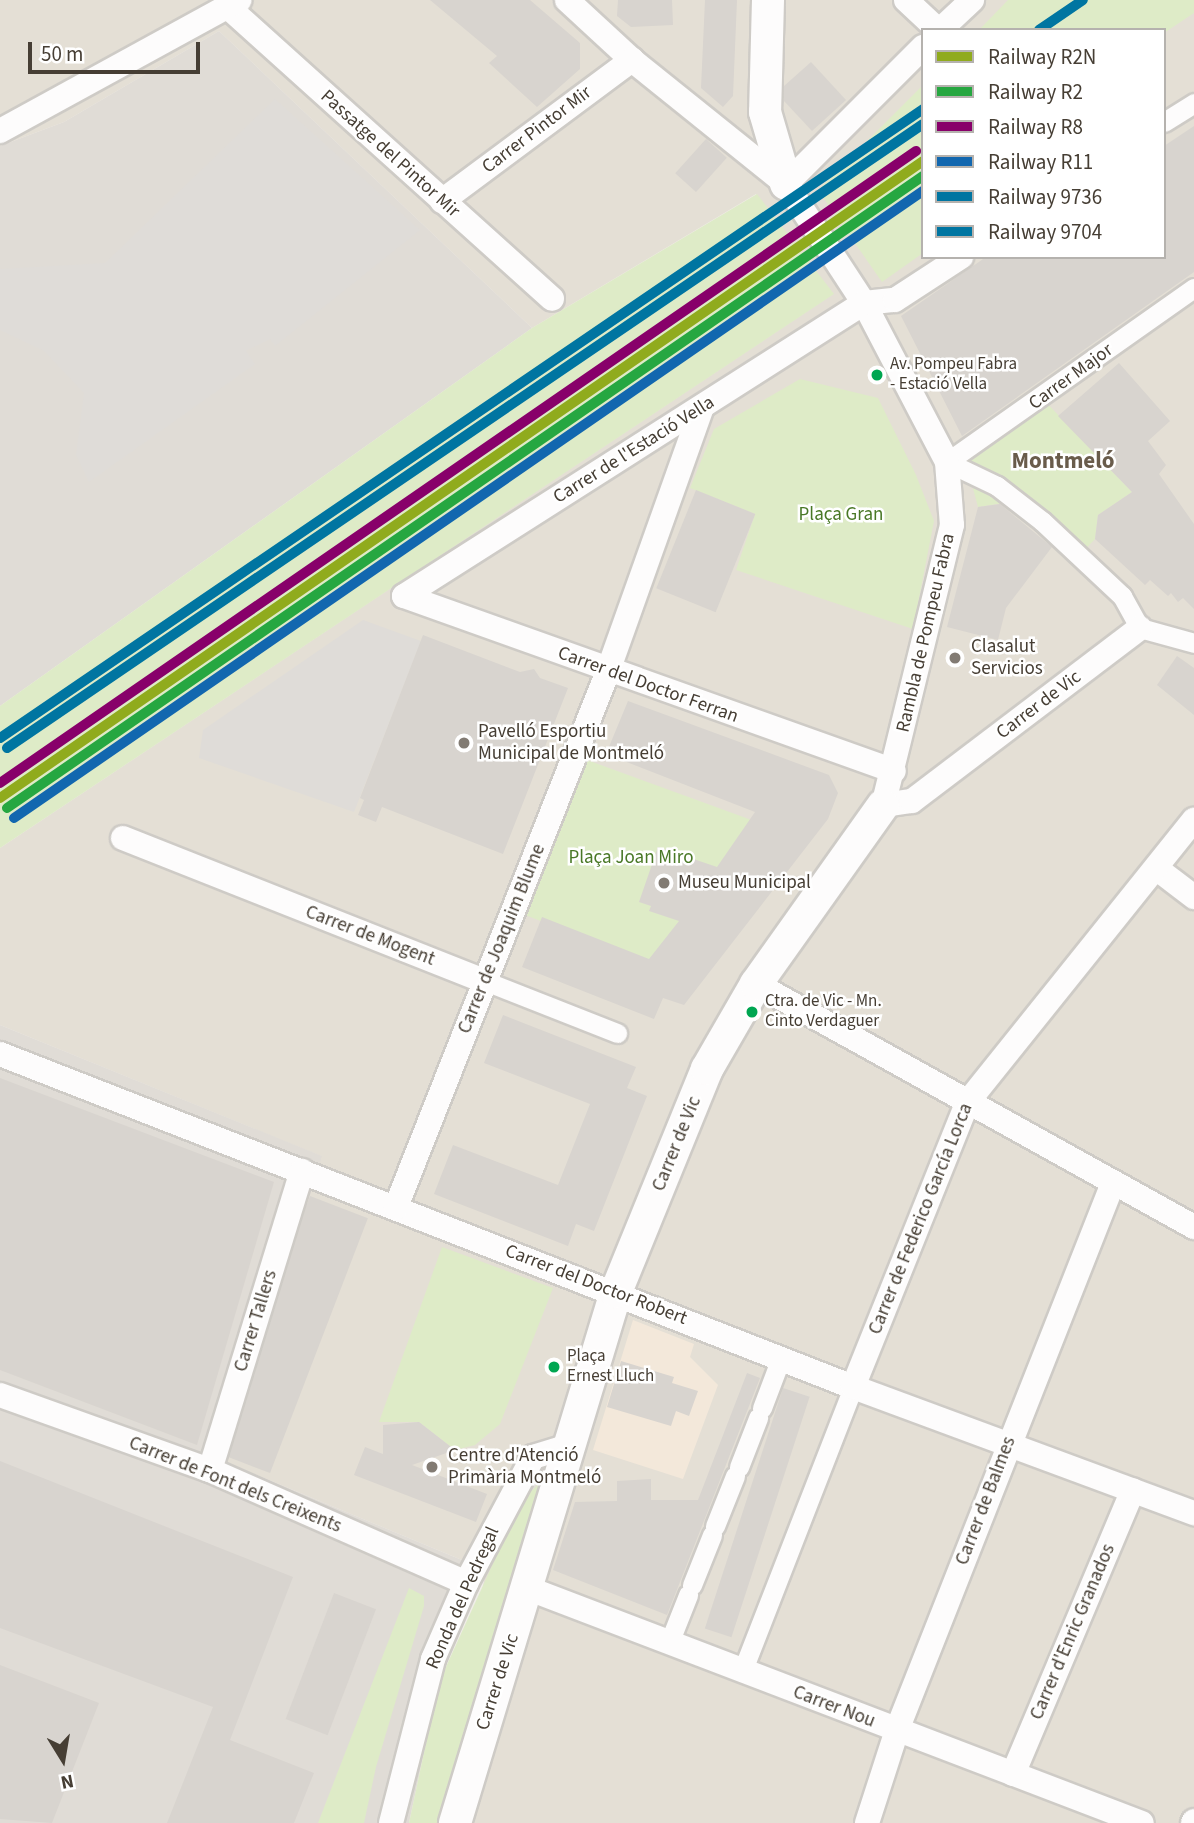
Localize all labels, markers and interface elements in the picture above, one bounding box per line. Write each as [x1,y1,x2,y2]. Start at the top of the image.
scale bar [32,28,203,72]
legend [921,28,1166,259]
text: 50 m [41,39,83,69]
text: Railway R2N [988,42,1096,72]
text: Railway R2 [988,77,1083,107]
street label: Carrer Pintor Mir [478,81,596,179]
street label: Passatge del Pintor Mir [316,85,464,223]
text: Railway R8 [988,112,1083,142]
text: Railway R11 [988,147,1093,177]
text: Railway 9736 [988,182,1102,212]
text: Railway 9704 [988,217,1102,247]
street label: Carrer Major [1025,339,1117,415]
place label: Av. Pompeu Fabra - Estació Vella [890,355,1017,395]
marker: Av. Pompeu Fabra - Estació Vella [870,368,884,382]
street label: Carrer de l'Estació Vella [549,391,719,509]
district label: Montmeló [1011,447,1115,475]
park label: Plaça Gran [799,504,883,526]
street label: Rambla de Pompeu Fabra [892,531,960,735]
place label: Clasalut Servicios [971,636,1043,680]
street label: Carrer del Doctor Ferran [555,642,741,728]
marker: Clasalut Servicios [945,648,965,668]
street label: Carrer de Vic [992,666,1086,744]
place label: Pavelló Esportiu Municipal de Montmeló [478,721,664,765]
marker: Pavelló Esportiu Municipal de Montmeló [456,735,472,751]
street label: Carrer de Joaquim Blume [454,841,550,1037]
park label: Plaça Joan Miro [568,847,694,869]
place label: Museu Municipal [678,872,811,894]
marker: Museu Municipal [656,875,672,891]
street label: Carrer de Mogent [302,901,438,971]
place label: Ctra. de Vic - Mn. Cinto Verdaguer [765,992,882,1032]
marker: Ctra. de Vic - Mn. Cinto Verdaguer [745,1005,759,1019]
street label: Carrer de Vic [648,1093,706,1195]
street label: Carrer de Federico García Lorca [864,1100,978,1338]
street label: Carrer del Doctor Robert [502,1240,690,1330]
street label: Carrer Tallers [230,1267,282,1375]
place label: Plaça Ernest Lluch [567,1347,654,1387]
marker: Plaça Ernest Lluch [547,1360,561,1374]
street label: Carrer de Font dels Creixents [125,1432,345,1538]
street label: Carrer de Balmes [951,1434,1021,1568]
place label: Centre d'Atenció Primària Montmeló [448,1445,601,1489]
marker: Centre d'Atenció Primària Montmeló [422,1457,442,1477]
street label: Ronda del Pedregal [421,1523,505,1673]
street label: Carrer d'Enric Granados [1026,1541,1120,1723]
street label: Carrer de Vic [472,1631,524,1733]
street label: Carrer Nou [790,1681,878,1733]
north arrow [28,1725,98,1795]
text: N [58,1767,76,1796]

